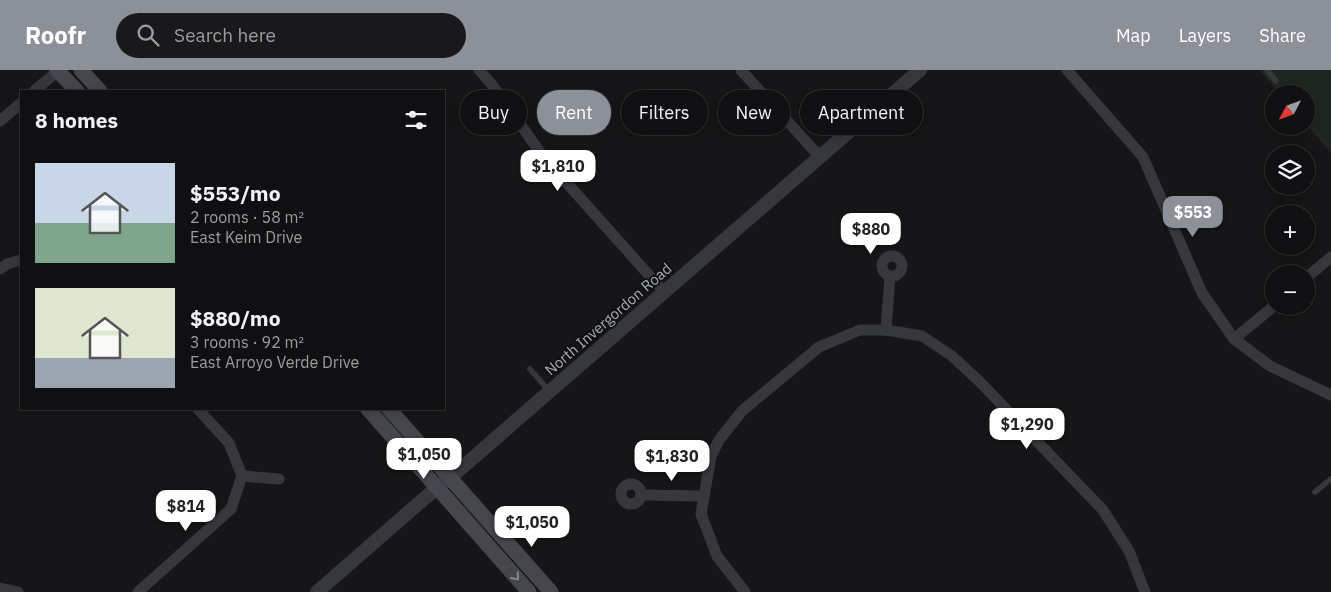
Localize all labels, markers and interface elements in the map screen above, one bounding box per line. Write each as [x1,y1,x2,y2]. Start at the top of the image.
search box [116,13,466,58]
text: Roofr [25,19,86,51]
icon: search [134,21,162,49]
text: Search here [174,23,276,47]
text: Map [1116,24,1151,47]
text: Layers [1179,24,1231,47]
text: Share [1259,24,1306,47]
north arrow [1265,85,1315,135]
map controls [1265,85,1315,315]
chip: Buy [460,90,527,135]
chip: Rent [537,90,611,135]
chip: Filters [621,90,708,135]
chip: New [718,90,790,135]
chip: Apartment [800,90,923,135]
text: 8 homes [35,106,118,134]
icon: filters [402,106,430,134]
button: layers [1265,145,1315,195]
pin: $1,810 [517,150,599,192]
text: $1,810 [532,156,584,176]
text: $553/mo [190,179,281,207]
icon: home [75,183,135,243]
pin: $553 [1163,196,1223,238]
text: $553 [1174,202,1212,222]
button: + [1265,205,1315,255]
text: 2 rooms · 58 m² [190,207,304,227]
pin: $880 [841,212,901,255]
text: $880 [852,219,890,239]
text: East Keim Drive [190,227,302,247]
street label: North Invergordon Road [541,259,675,379]
button: − [1265,265,1315,315]
text: $880/mo [190,304,281,332]
icon: home [75,308,135,368]
text: 3 rooms · 92 m² [190,332,304,352]
text: East Arroyo Verde Drive [190,352,359,372]
pin: $1,290 [986,408,1068,450]
text: $1,290 [1001,414,1053,434]
pin: $1,050 [383,438,465,480]
pin: $1,830 [631,440,713,482]
text: $1,050 [398,444,450,464]
text: $1,830 [646,446,698,466]
pin: $814 [156,490,216,532]
text: $814 [167,496,205,516]
pin: $1,050 [491,506,573,548]
text: $1,050 [506,512,558,532]
one-way arrow [510,571,519,580]

